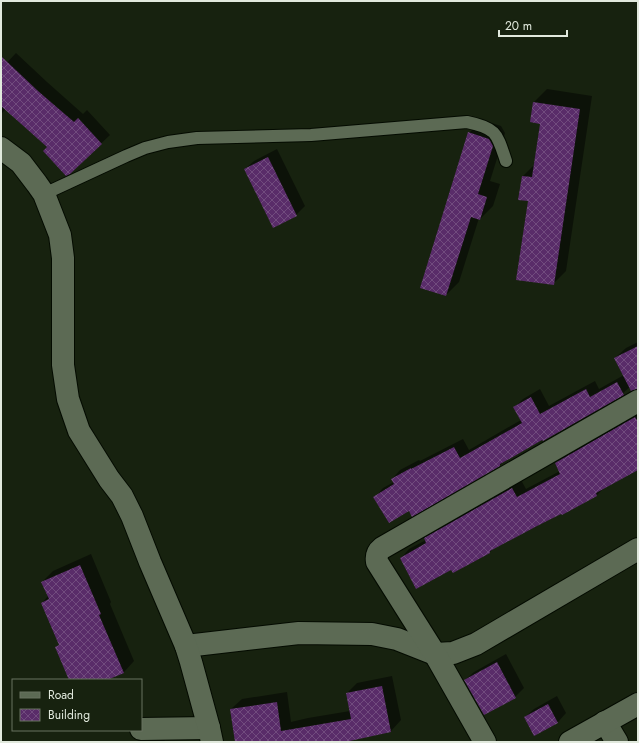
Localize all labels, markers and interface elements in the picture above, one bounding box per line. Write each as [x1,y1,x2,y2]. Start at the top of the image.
scale bar [499,12,567,38]
text: 20 m [505,17,532,35]
legend [12,679,142,731]
text: Road [48,686,74,704]
text: Building [48,706,90,724]

